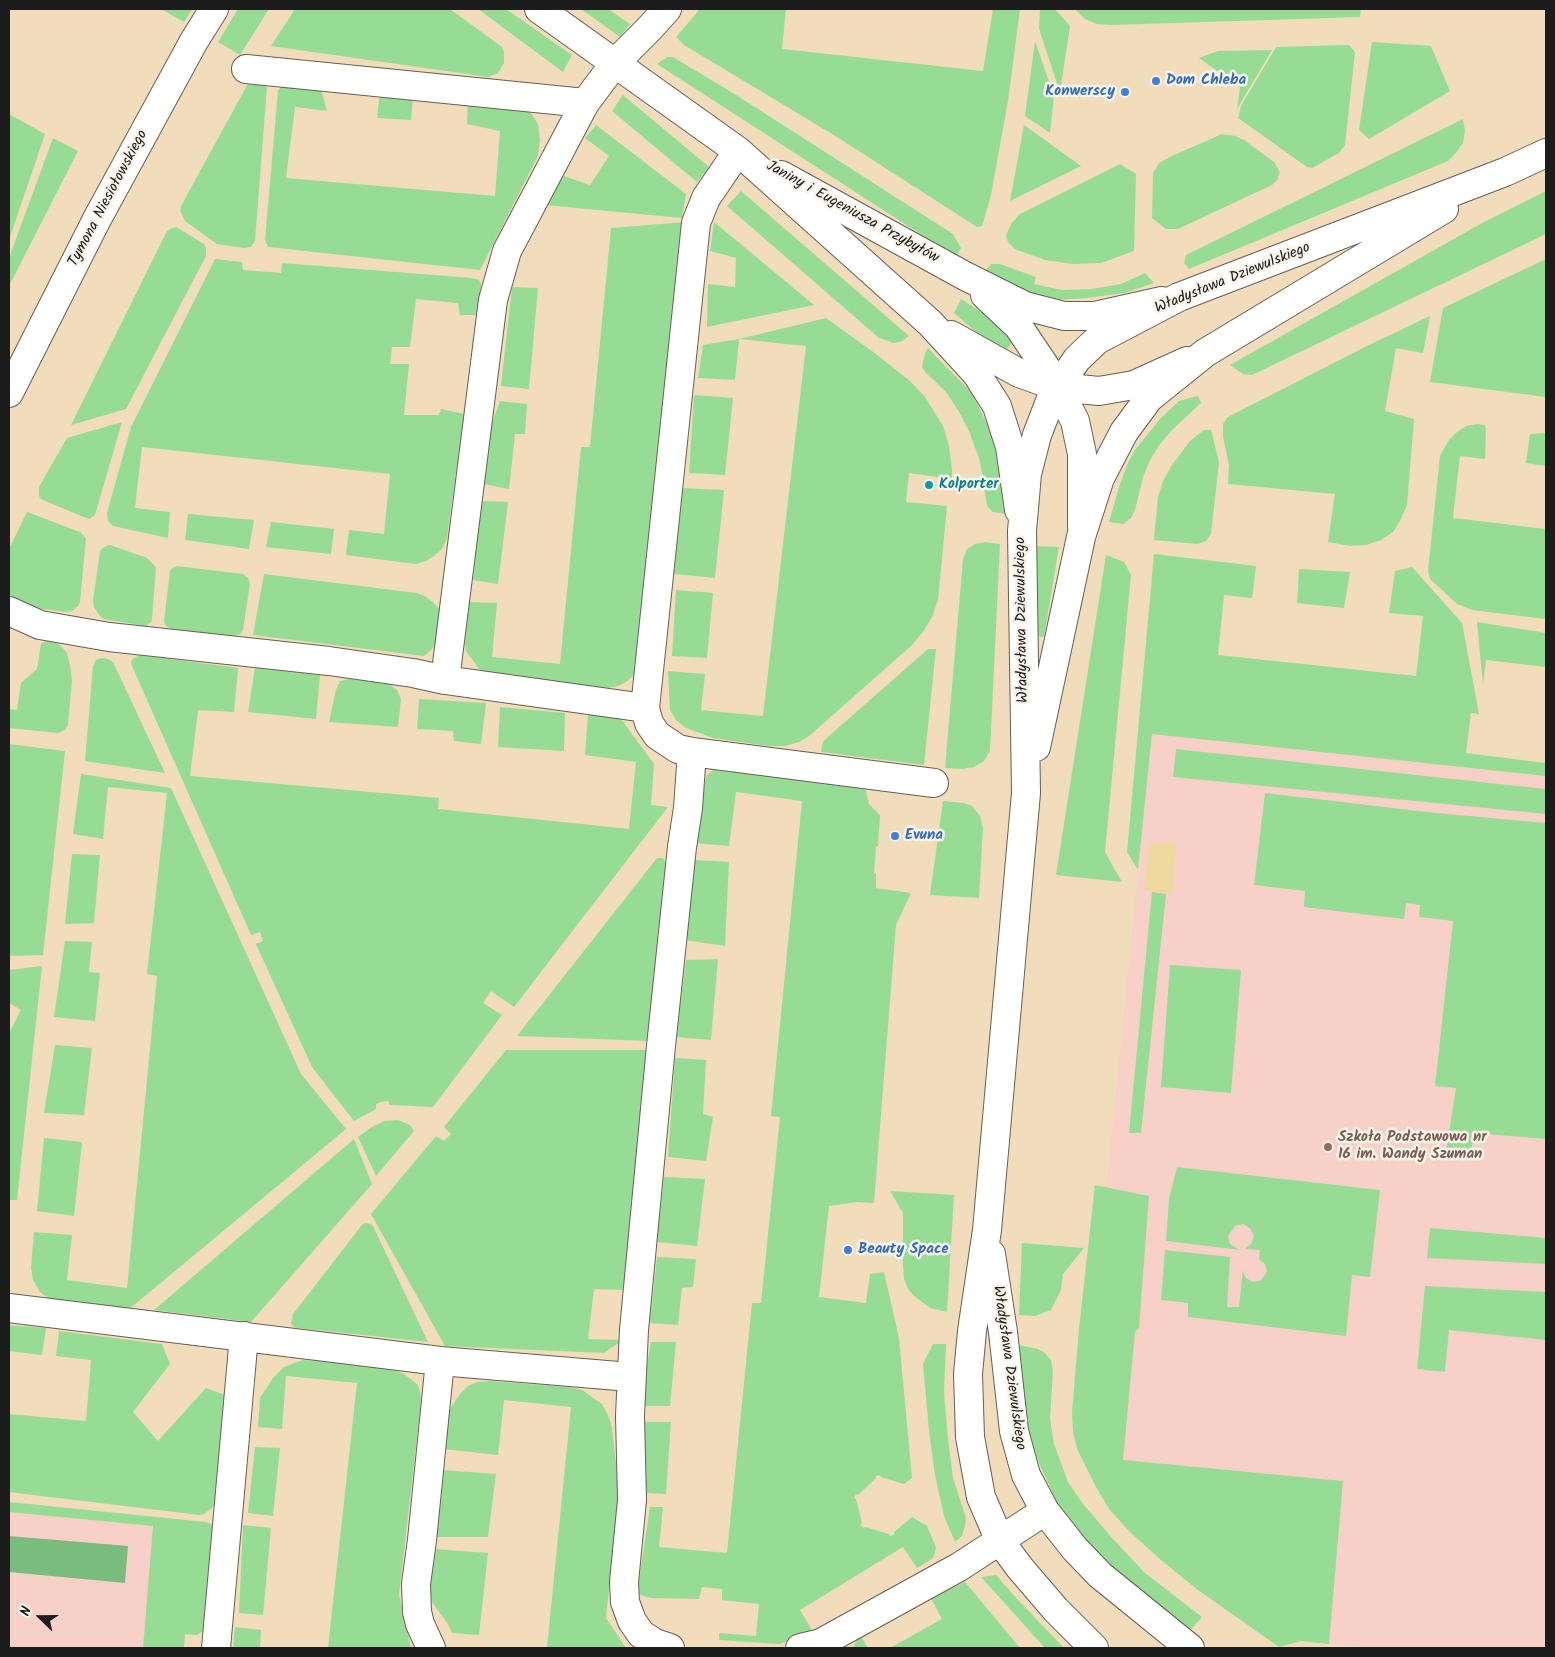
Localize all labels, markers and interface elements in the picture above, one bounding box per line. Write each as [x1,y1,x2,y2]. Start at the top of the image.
place label: Dom Chleba [1166,72,1246,90]
marker: Dom Chleba [1150,75,1162,87]
place label: Konwerscy [1045,83,1115,101]
marker: Konwerscy [1119,86,1131,98]
street label: Tymona Niesiołowskiego [65,128,153,270]
street label: Janiny i Eugeniusza Przybyłów [762,158,942,268]
street label: Władysława Dziewulskiego [1153,240,1313,318]
place label: Kolporter [939,476,999,494]
marker: Kolporter [923,479,935,491]
street label: Władysława Dziewulskiego [1013,537,1033,703]
place label: Evuna [905,827,943,845]
marker: Evuna [889,830,901,842]
place label: Szkoła Podstawowa nr 16 im. Wandy Szuman [1338,1129,1487,1164]
marker: Szkoła Podstawowa nr 16 im. Wandy Szuman [1322,1141,1334,1153]
place label: Beauty Space [858,1241,949,1259]
marker: Beauty Space [842,1244,854,1256]
street label: Władysława Dziewulskiego [988,1285,1028,1451]
north arrow [15,1592,65,1642]
text: N [14,1603,38,1620]

